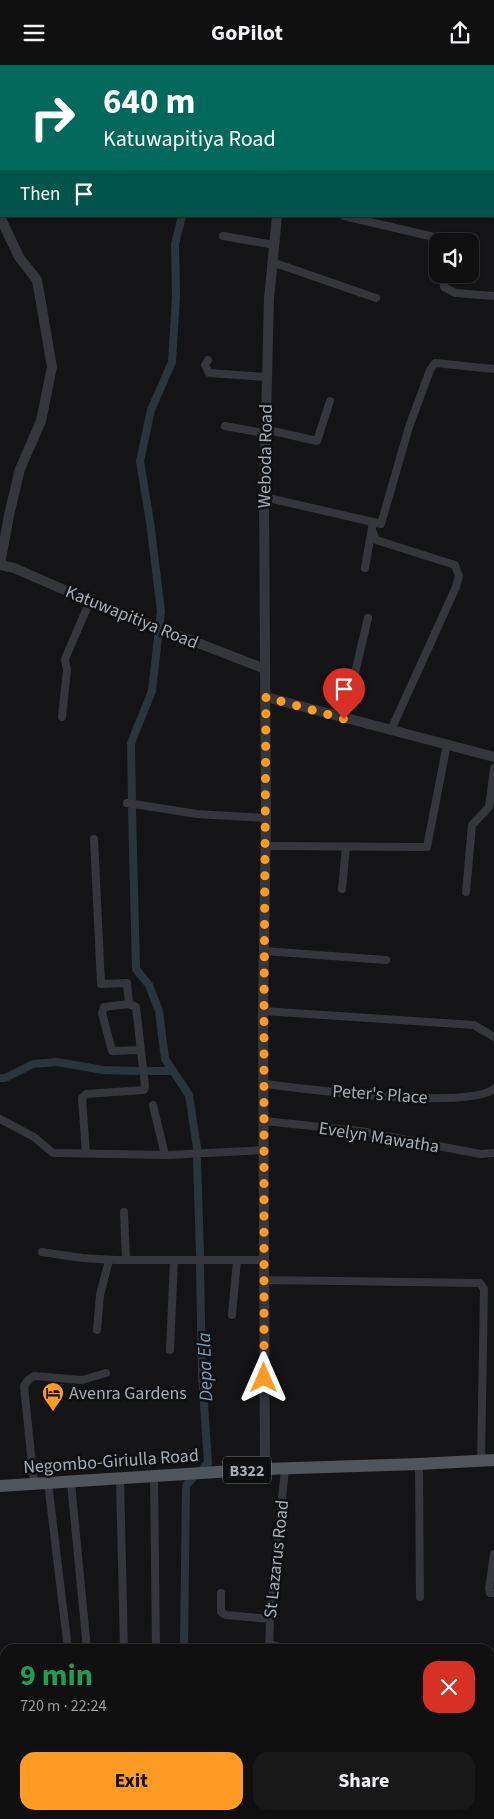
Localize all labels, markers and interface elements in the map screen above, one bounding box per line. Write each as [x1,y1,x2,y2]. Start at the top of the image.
text: GoPilot [211,17,283,49]
icon: menu [20,19,48,47]
icon: share [446,19,474,47]
text: 640 m [103,77,195,127]
icon: right [20,85,85,150]
text: Katuwapitiya Road [103,123,276,155]
icon: arrive [70,180,98,208]
text: Then [20,181,60,208]
map controls [429,233,479,283]
button: sound [429,233,479,283]
street label: Weboda Road [252,404,279,508]
street label: Katuwapitiya Road [62,579,202,656]
pin [323,668,365,719]
icon: arrive [330,675,358,703]
street label: Peter's Place [332,1079,428,1110]
street label: Evelyn Mawatha [317,1116,441,1159]
water label: Depa Ela [191,1332,220,1402]
position arrow [237,1351,289,1403]
hotel icon: Avenra Gardens [41,1381,65,1412]
place label: Avenra Gardens [69,1381,187,1406]
street label: Negombo-Giriulla Road [22,1443,200,1480]
road number: B322 [223,1457,271,1483]
street label: St Lazarus Road [258,1499,295,1619]
text: 9 min [20,1654,93,1697]
button: close [423,1661,475,1713]
text: 720 m · 22:24 [20,1695,107,1717]
button: Exit [20,1752,243,1810]
button: Share [253,1752,475,1810]

